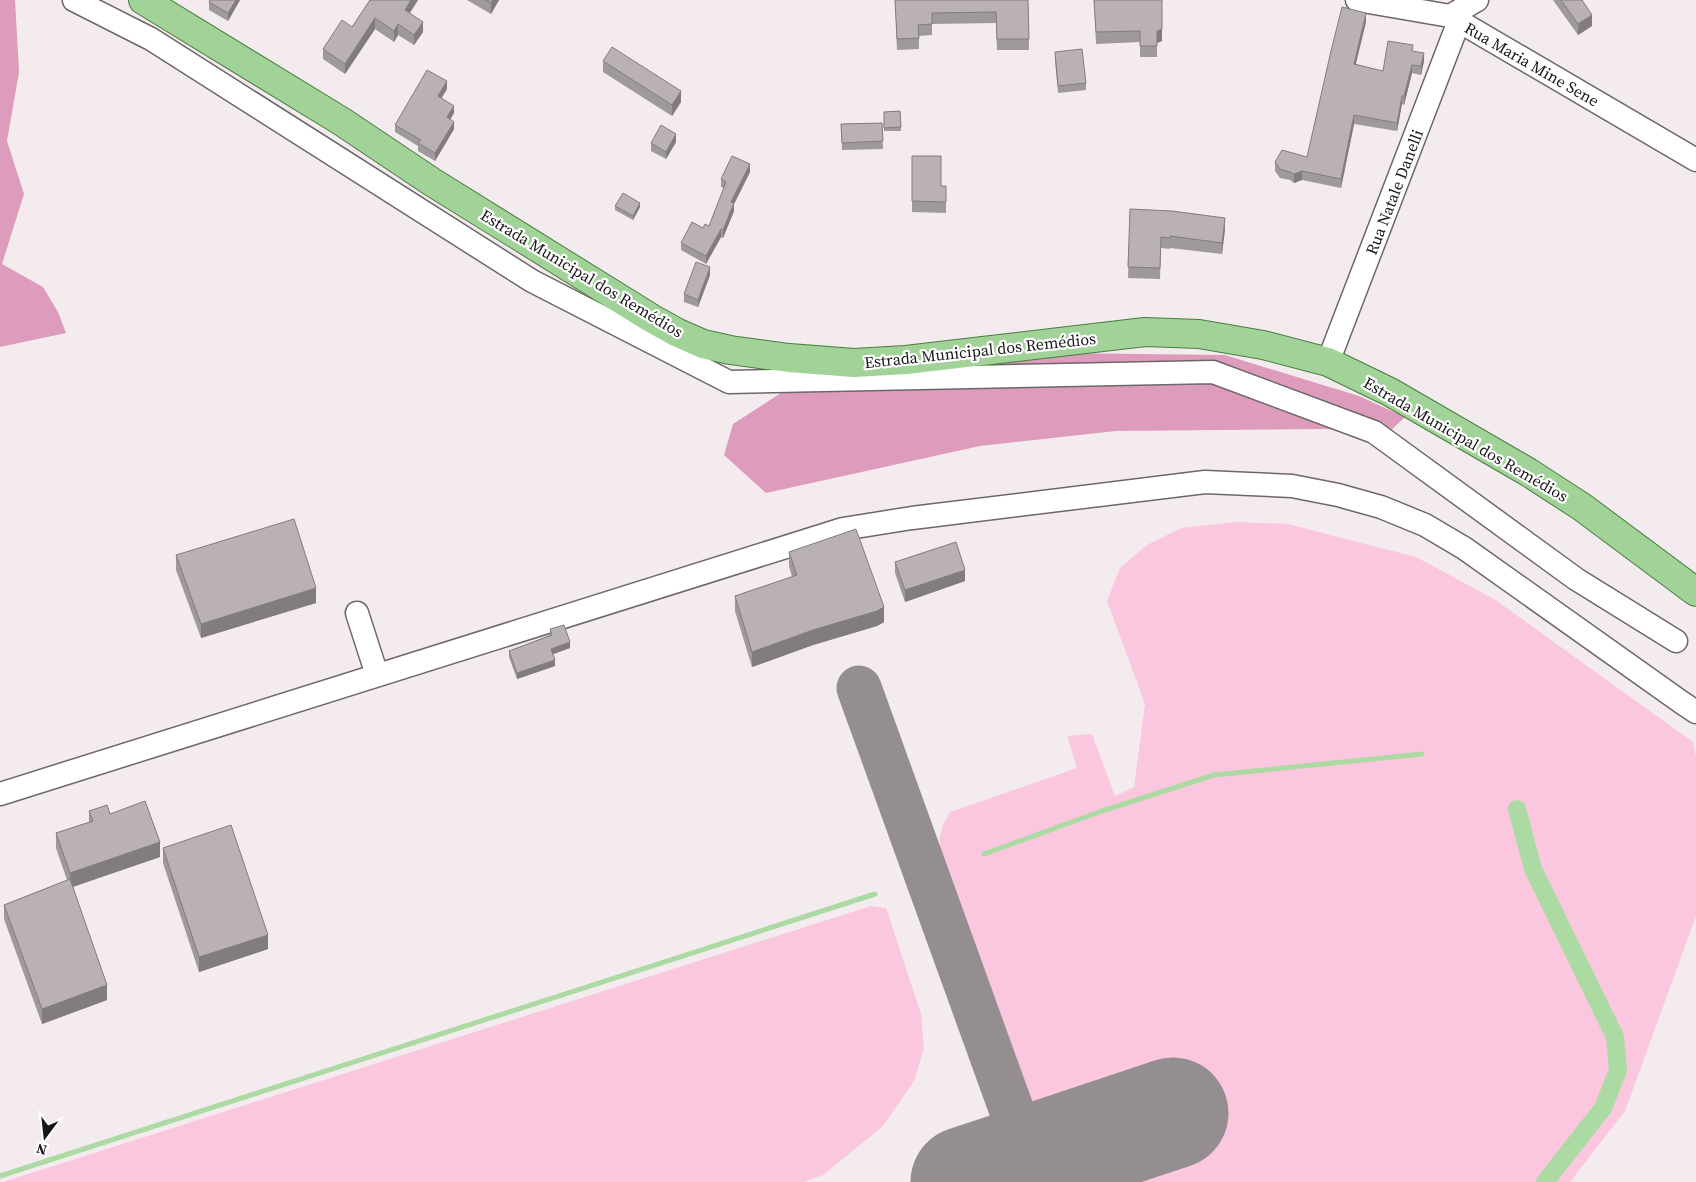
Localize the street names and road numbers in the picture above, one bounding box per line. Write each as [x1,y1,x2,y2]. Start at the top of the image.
street label: Rua Maria Mine Sene [1461,16,1603,112]
street label: Rua Natale Danelli [1360,126,1428,258]
street label: Estrada Municipal dos Remédios [477,204,687,342]
street label: Estrada Municipal dos Remédios [863,327,1097,373]
street label: Estrada Municipal dos Remédios [1360,371,1572,507]

